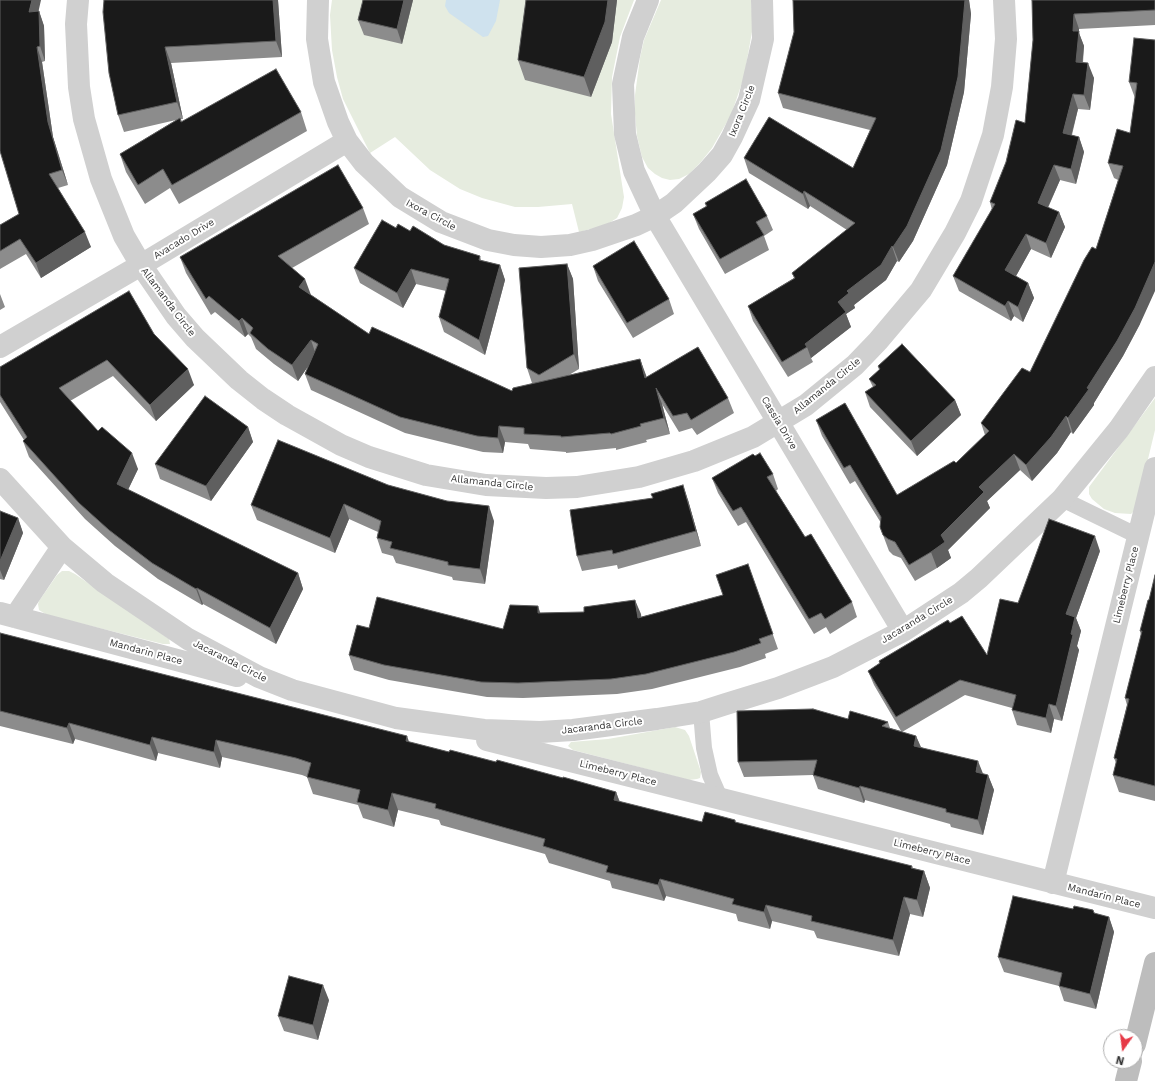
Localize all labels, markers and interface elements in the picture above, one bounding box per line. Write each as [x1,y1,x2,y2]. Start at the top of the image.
street label: Ixora Circle [726,83,758,139]
street label: Ixora Circle [404,197,458,233]
street label: Avacado Drive [151,216,217,262]
street label: Allamanda Circle [138,265,198,339]
street label: Allamanda Circle [791,355,863,417]
street label: Cassia Drive [758,394,800,452]
street label: Allamanda Circle [450,473,534,493]
street label: Limeberry Place [1111,545,1141,625]
street label: Jacaranda Circle [879,594,955,646]
street label: Mandarin Place [108,637,184,667]
street label: Jacaranda Circle [191,637,269,685]
street label: Jacaranda Circle [561,715,643,737]
street label: Limeberry Place [578,758,658,788]
street label: Limeberry Place [892,837,972,867]
street label: Mandarin Place [1066,881,1142,911]
north arrow [1103,1029,1143,1069]
text: N [1115,1053,1126,1067]

